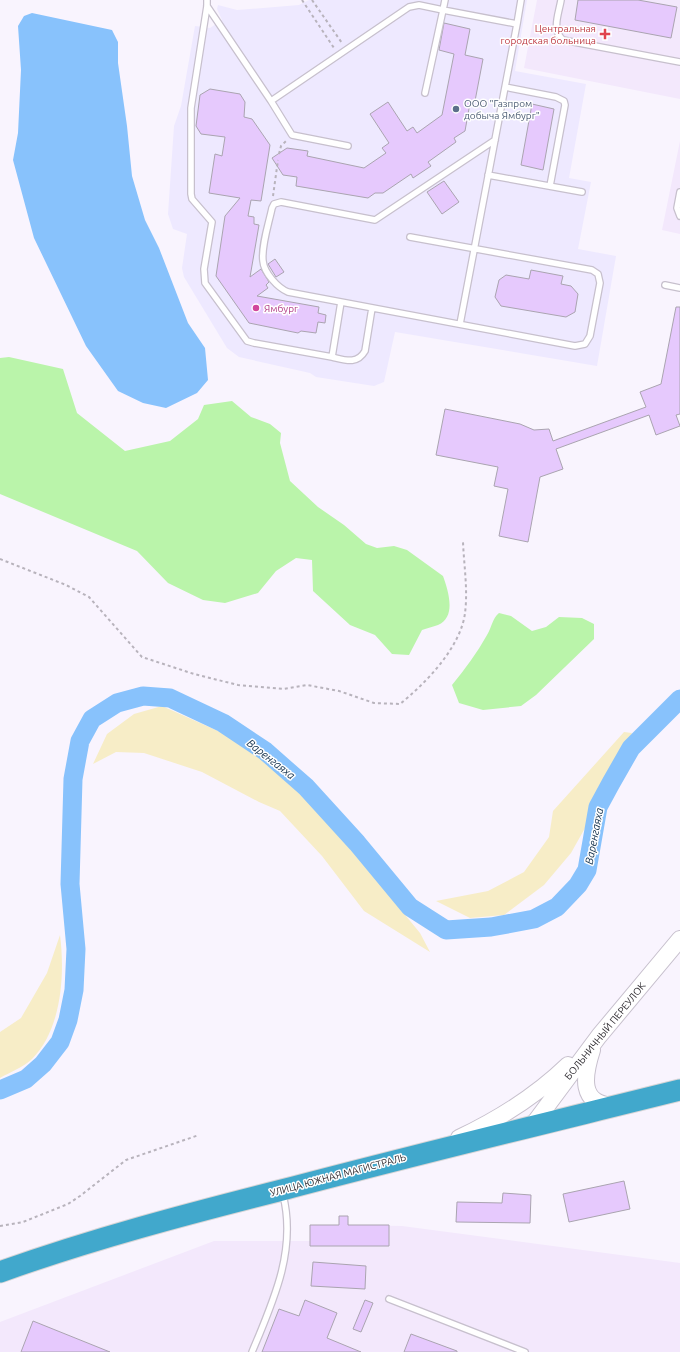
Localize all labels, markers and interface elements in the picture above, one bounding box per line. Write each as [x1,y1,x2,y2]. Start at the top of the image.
place label: Центральная городская больница [501,23,596,46]
marker: Центральная городская больница [599,28,611,40]
place label: ООО "Газпром добыча Ямбург" [464,98,540,121]
marker: ООО "Газпром добыча Ямбург" [451,104,461,114]
marker: Ямбург [251,303,261,313]
place label: Ямбург [264,303,298,314]
water label: Варенгаяха [245,737,297,781]
water label: Варенгаяха [583,807,605,865]
street label: БОЛЬНИЧНЫЙ ПЕРЕУЛОК [562,980,648,1082]
street label: УЛИЦА ЮЖНАЯ МАГИСТРАЛЬ [269,1152,407,1198]

